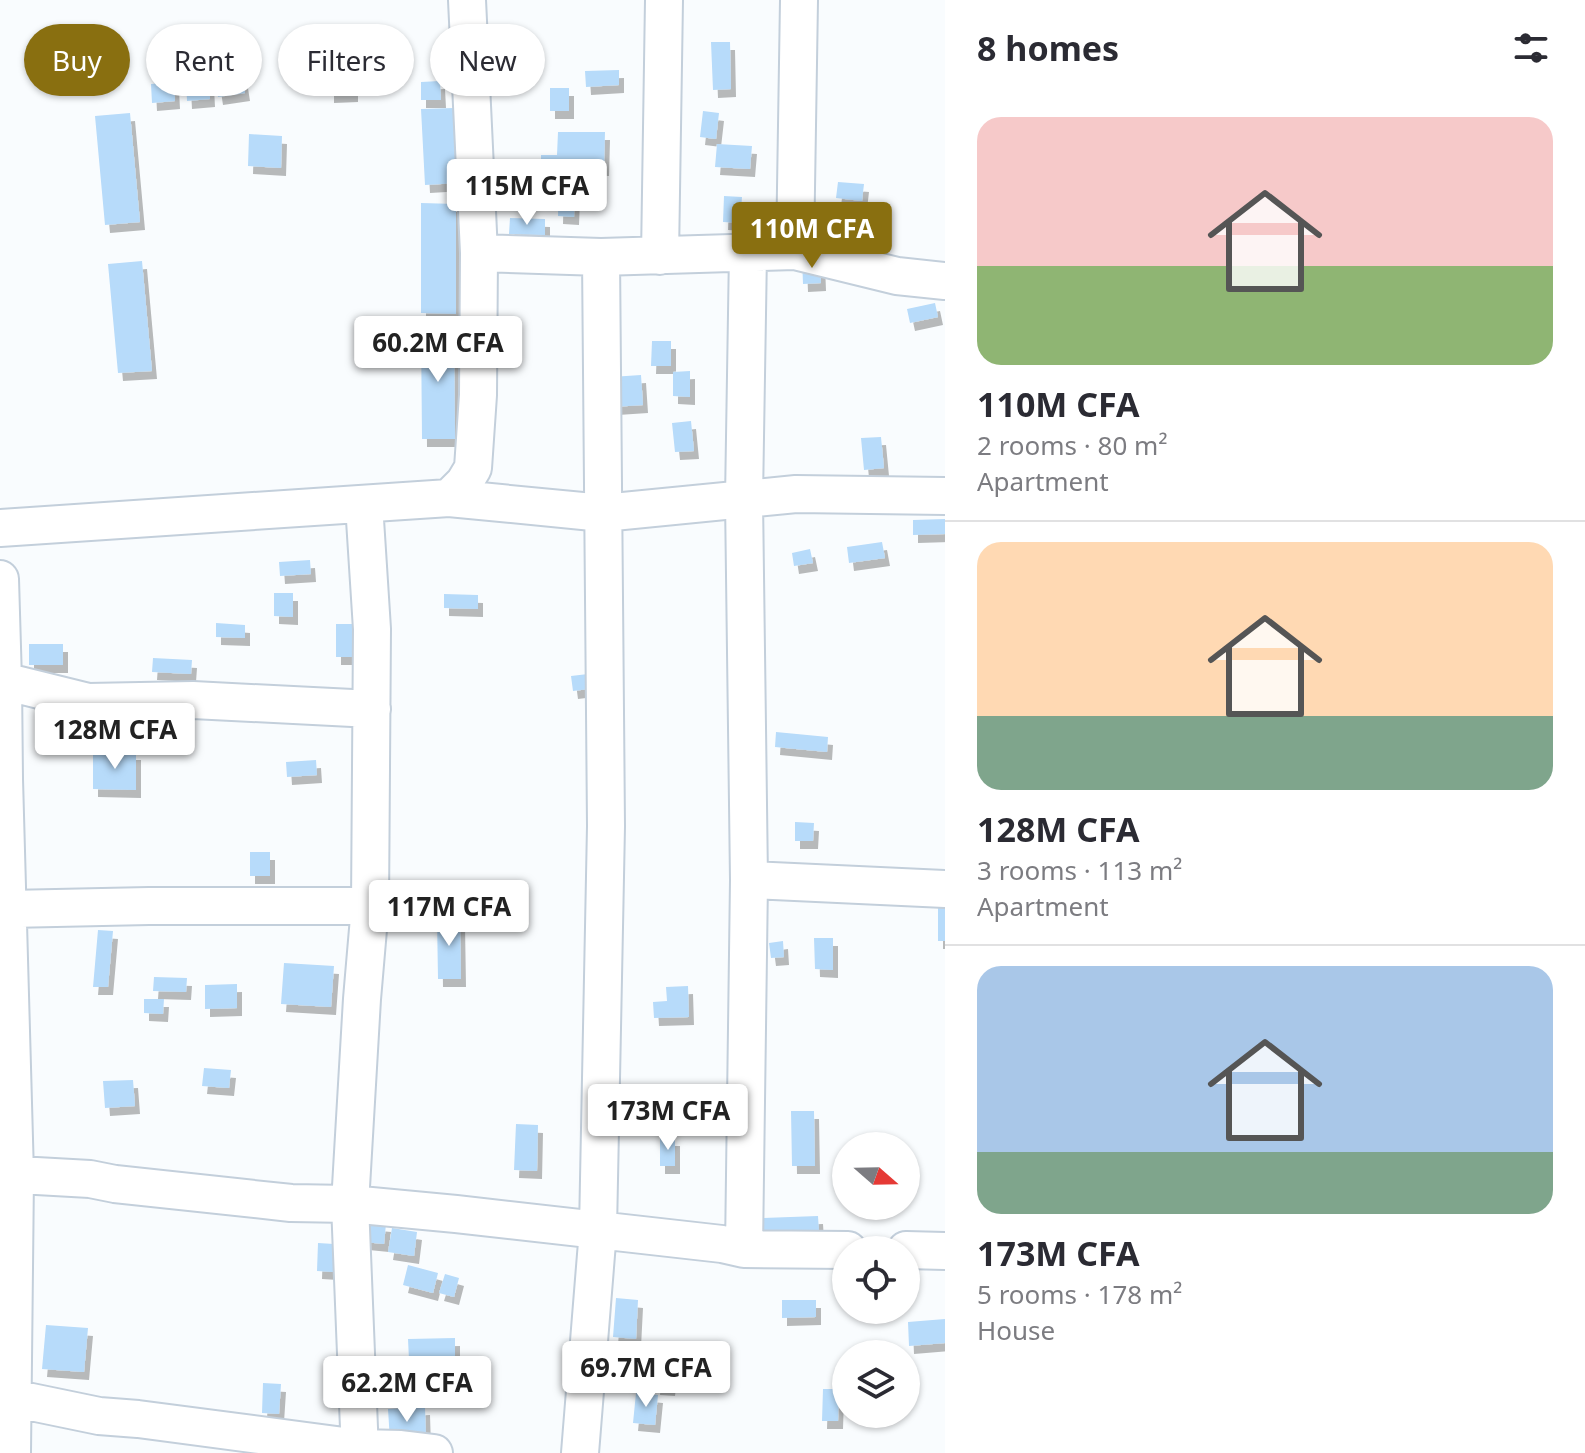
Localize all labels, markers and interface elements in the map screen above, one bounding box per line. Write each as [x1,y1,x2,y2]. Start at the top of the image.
chip: Buy [24,24,130,96]
chip: Rent [146,24,262,96]
chip: Filters [278,24,414,96]
chip: New [430,24,545,96]
text: 8 homes [977,25,1119,71]
icon: filters [1509,26,1553,70]
pin: 115M CFA [444,159,610,227]
text: 115M CFA [465,167,589,203]
icon: home [1193,169,1337,313]
pin: 110M CFA [729,202,895,270]
text: 110M CFA [750,210,874,246]
pin: 60.2M CFA [346,316,530,384]
text: 60.2M CFA [372,324,504,360]
text: 110M CFA [977,381,1140,427]
text: 2 rooms · 80 m² [977,427,1167,463]
text: Apartment [977,463,1109,499]
icon: home [1193,594,1337,738]
pin: 128M CFA [32,703,198,771]
text: 128M CFA [53,711,177,747]
text: 128M CFA [977,806,1140,852]
text: 3 rooms · 113 m² [977,852,1182,888]
pin: 117M CFA [366,880,532,948]
text: 117M CFA [387,888,511,924]
text: Apartment [977,888,1109,924]
icon: home [1193,1018,1337,1162]
pin: 173M CFA [585,1084,751,1152]
text: 173M CFA [606,1092,730,1128]
north arrow [832,1132,920,1220]
map controls [832,1132,920,1428]
text: 173M CFA [977,1230,1140,1276]
button: locate [832,1236,920,1324]
text: 5 rooms · 178 m² [977,1276,1182,1312]
text: House [977,1312,1055,1348]
button: layers [832,1340,920,1428]
pin: 69.7M CFA [554,1341,738,1409]
text: 69.7M CFA [580,1349,712,1385]
pin: 62.2M CFA [315,1356,499,1424]
text: 62.2M CFA [341,1364,473,1400]

